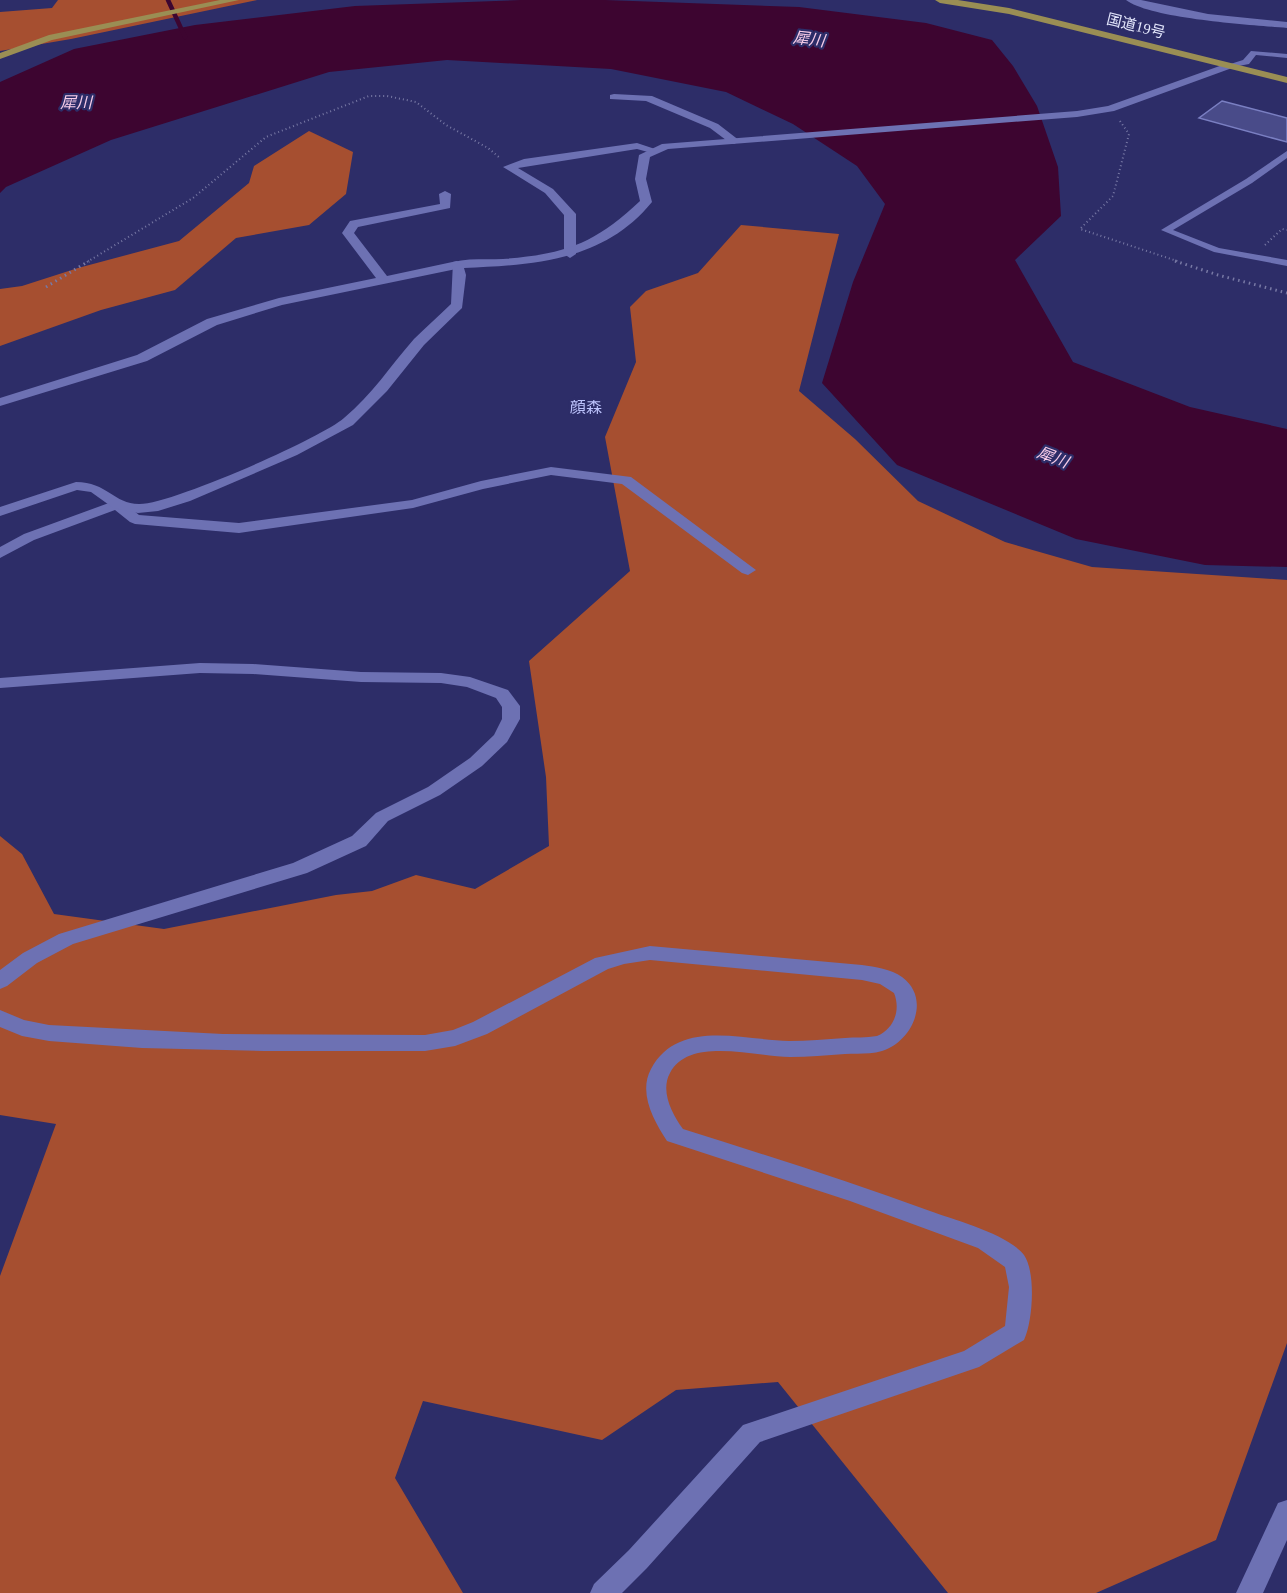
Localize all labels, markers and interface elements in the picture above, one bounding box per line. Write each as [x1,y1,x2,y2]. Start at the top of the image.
street label: 国道19号 [1105,11,1167,41]
water label: 犀川 [792,29,828,50]
water label: 犀川 [60,94,94,111]
district label: 顔森 [570,399,602,416]
water label: 犀川 [1035,443,1073,471]

